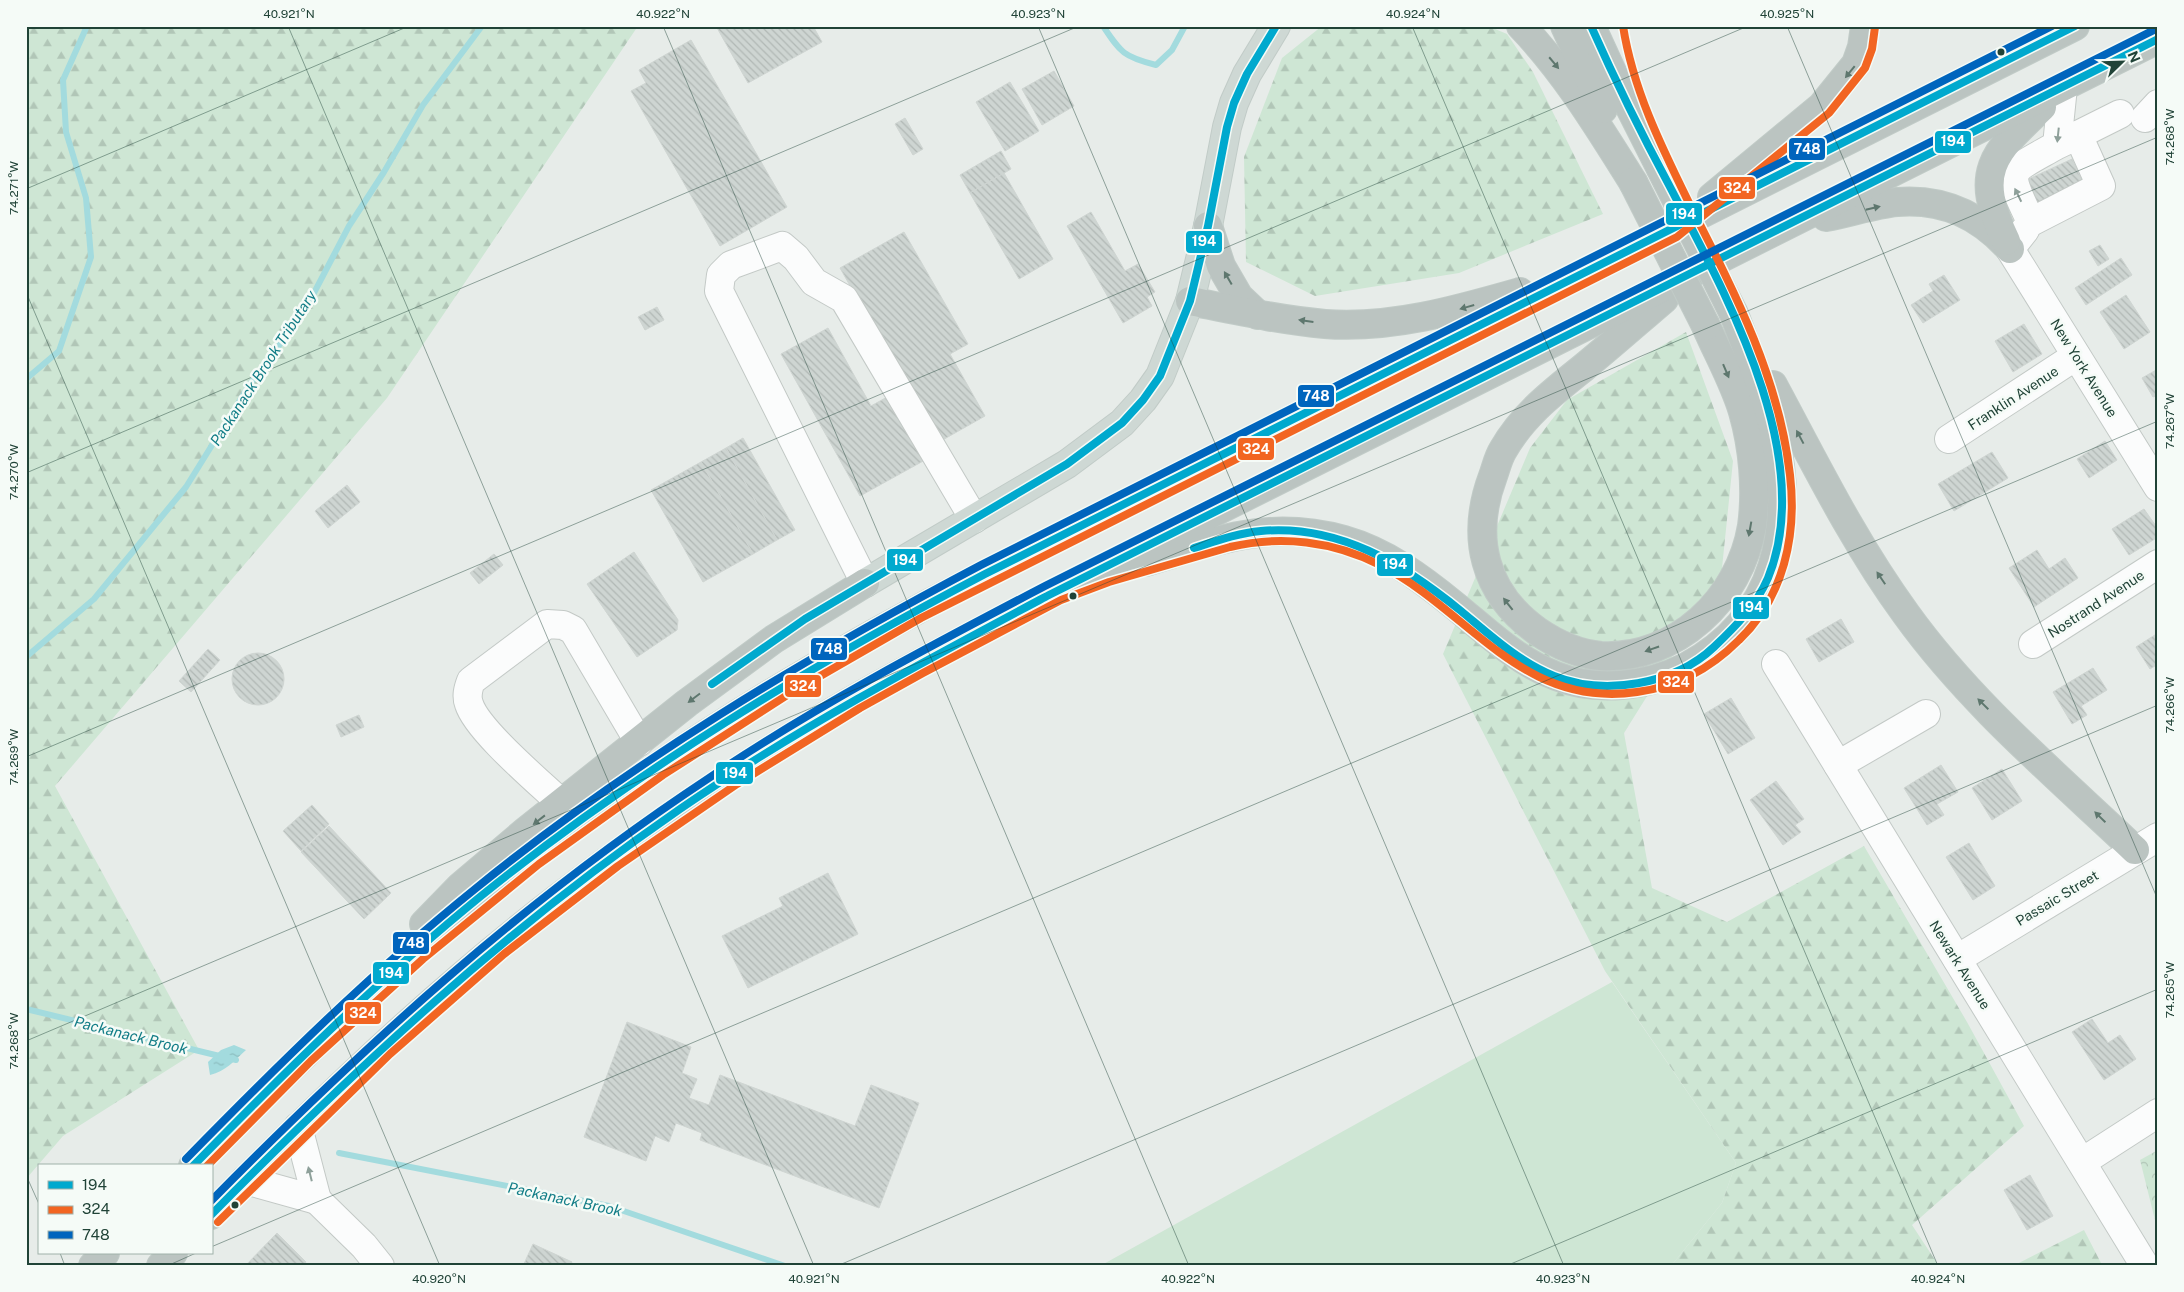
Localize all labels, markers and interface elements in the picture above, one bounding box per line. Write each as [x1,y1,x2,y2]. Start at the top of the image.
text: 40.921°N [263,7,315,21]
text: 40.922°N [636,7,690,21]
text: 40.923°N [1011,7,1065,21]
text: 40.924°N [1386,7,1440,21]
text: 40.925°N [1760,7,1814,21]
north arrow [2096,38,2146,88]
unlabelled marker [1996,47,2006,57]
text: N [2124,49,2143,65]
one-way arrow [1548,56,1559,69]
one-way arrow [1844,65,1855,78]
text: 74.268°W [2163,108,2177,165]
one-way arrow [2054,128,2062,144]
line badge: 194 [1934,130,1972,154]
text: 194 [1941,133,1965,149]
line badge: 748 [1788,137,1826,161]
text: 748 [1793,141,1821,157]
text: 74.271°W [7,161,21,215]
line badge: 324 [1718,176,1756,200]
text: 324 [1723,180,1751,196]
one-way arrow [2014,188,2022,202]
line badge: 194 [1665,202,1703,226]
one-way arrow [1865,204,1880,212]
text: 194 [1672,206,1696,222]
line badge: 194 [1185,230,1223,254]
text: 194 [1192,233,1216,249]
one-way arrow [1223,271,1232,284]
water label: Packanack Brook Tributary [206,287,320,449]
one-way arrow [1459,304,1474,312]
street label: New York Avenue [2047,316,2121,420]
one-way arrow [1298,317,1314,325]
street label: Franklin Avenue [1965,363,2061,433]
one-way arrow [1722,364,1730,378]
line badge: 748 [1297,384,1335,408]
text: 748 [1302,388,1330,404]
text: 74.267°W [2163,392,2177,449]
one-way arrow [1796,430,1805,443]
line badge: 324 [1237,437,1275,461]
text: 324 [1242,441,1270,457]
text: 74.270°W [7,444,21,500]
one-way arrow [1746,521,1754,537]
line badge: 194 [886,548,924,572]
text: 194 [893,552,917,568]
line badge: 194 [1376,553,1414,577]
text: 194 [1383,556,1407,572]
street label: Nostrand Avenue [2045,567,2147,641]
one-way arrow [1876,571,1886,585]
unlabelled marker [1068,591,1078,601]
line badge: 194 [1732,596,1770,620]
one-way arrow [1502,597,1513,610]
text: 194 [1739,599,1763,615]
line badge: 748 [810,637,848,661]
text: 748 [815,641,843,657]
one-way arrow [1645,646,1660,653]
line badge: 324 [1657,670,1695,694]
line badge: 324 [784,674,822,698]
text: 324 [1662,674,1690,690]
text: 74.266°W [2163,676,2177,733]
text: 324 [789,678,817,694]
one-way arrow [687,693,701,703]
one-way arrow [1977,698,1989,710]
text: 74.269°W [7,728,21,785]
line badge: 194 [715,761,754,785]
text: 194 [723,765,747,781]
one-way arrow [2094,811,2106,823]
one-way arrow [533,815,546,826]
street label: Passaic Street [2013,867,2101,929]
street label: Newark Avenue [1926,918,1994,1012]
line badge: 748 [392,931,430,955]
text: 748 [397,935,425,951]
line badge: 194 [372,961,410,985]
text: 74.265°W [2163,961,2177,1018]
text: 194 [379,965,403,981]
line badge: 324 [344,1001,382,1025]
text: 324 [349,1005,377,1021]
text: 74.268°W [7,1012,21,1069]
water label: Packanack Brook [73,1013,190,1058]
legend [38,1164,212,1254]
one-way arrow [306,1167,314,1182]
text: 194 [82,1176,107,1193]
water label: Packanack Brook [506,1179,624,1220]
text: 324 [82,1200,110,1217]
unlabelled marker [230,1200,240,1210]
text: 748 [82,1226,110,1243]
text: 40.920°N [412,1272,466,1286]
text: 40.921°N [788,1272,840,1286]
text: 40.922°N [1161,1272,1215,1286]
text: 40.923°N [1536,1272,1590,1286]
text: 40.924°N [1911,1272,1965,1286]

